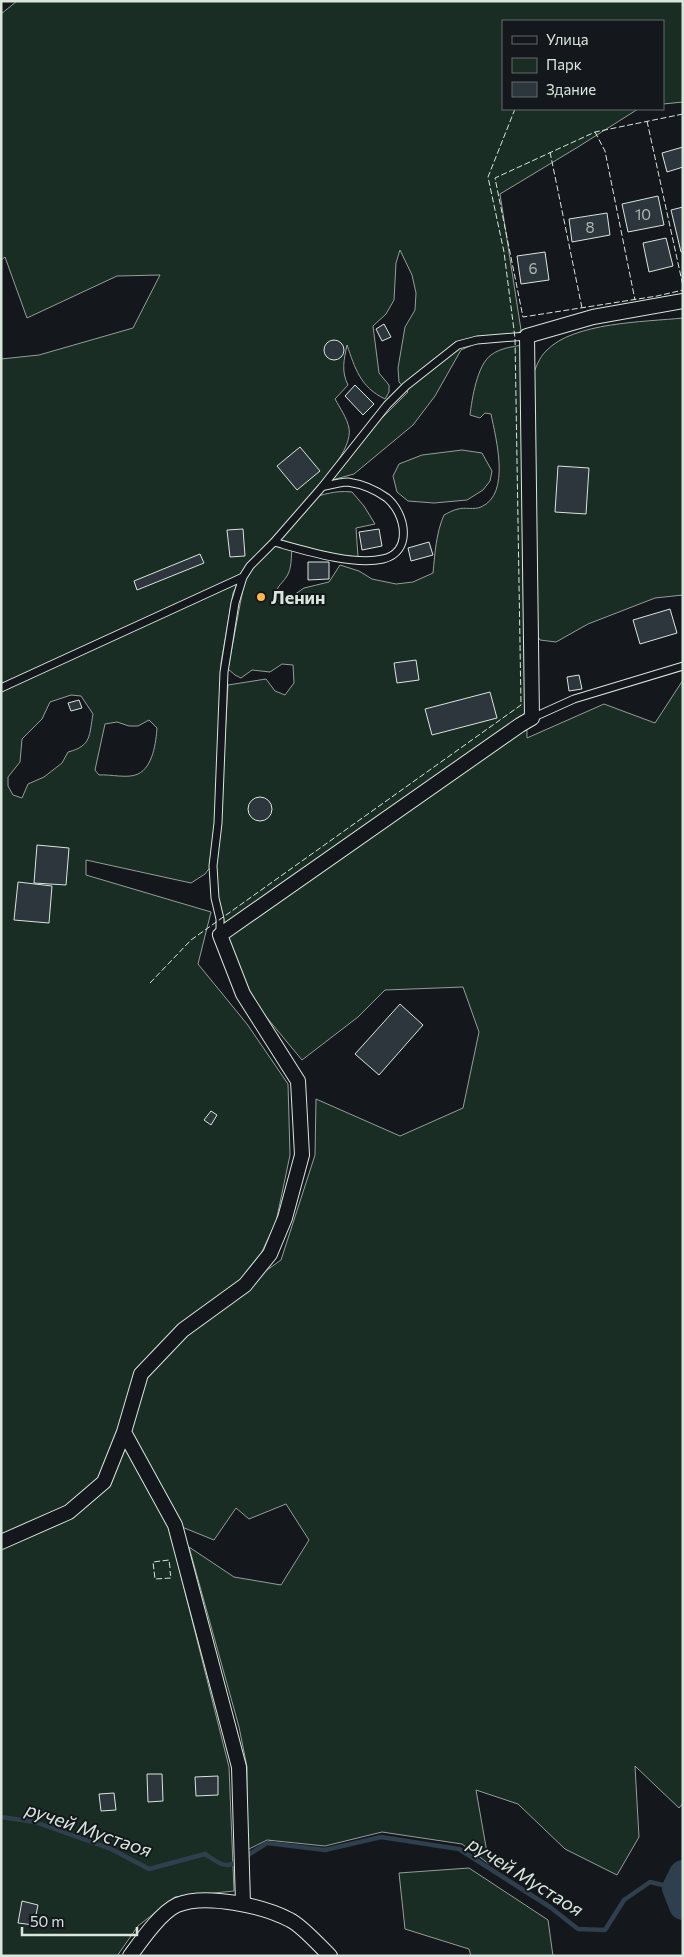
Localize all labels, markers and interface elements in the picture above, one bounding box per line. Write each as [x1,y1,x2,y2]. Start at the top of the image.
legend [502,20,664,110]
text: Улица [546,30,588,48]
text: Парк [546,55,582,73]
text: Здание [546,80,596,98]
house number: 10 [635,205,651,223]
house number: 8 [585,218,595,236]
house number: 6 [528,259,538,277]
place label: Ленин [271,586,325,608]
marker: Ленин [255,591,267,603]
water label: ручей Мустаоя [22,1796,155,1861]
water label: ручей Мустаоя [463,1831,588,1921]
scale bar [22,1904,138,1936]
text: 50 m [30,1912,64,1930]

